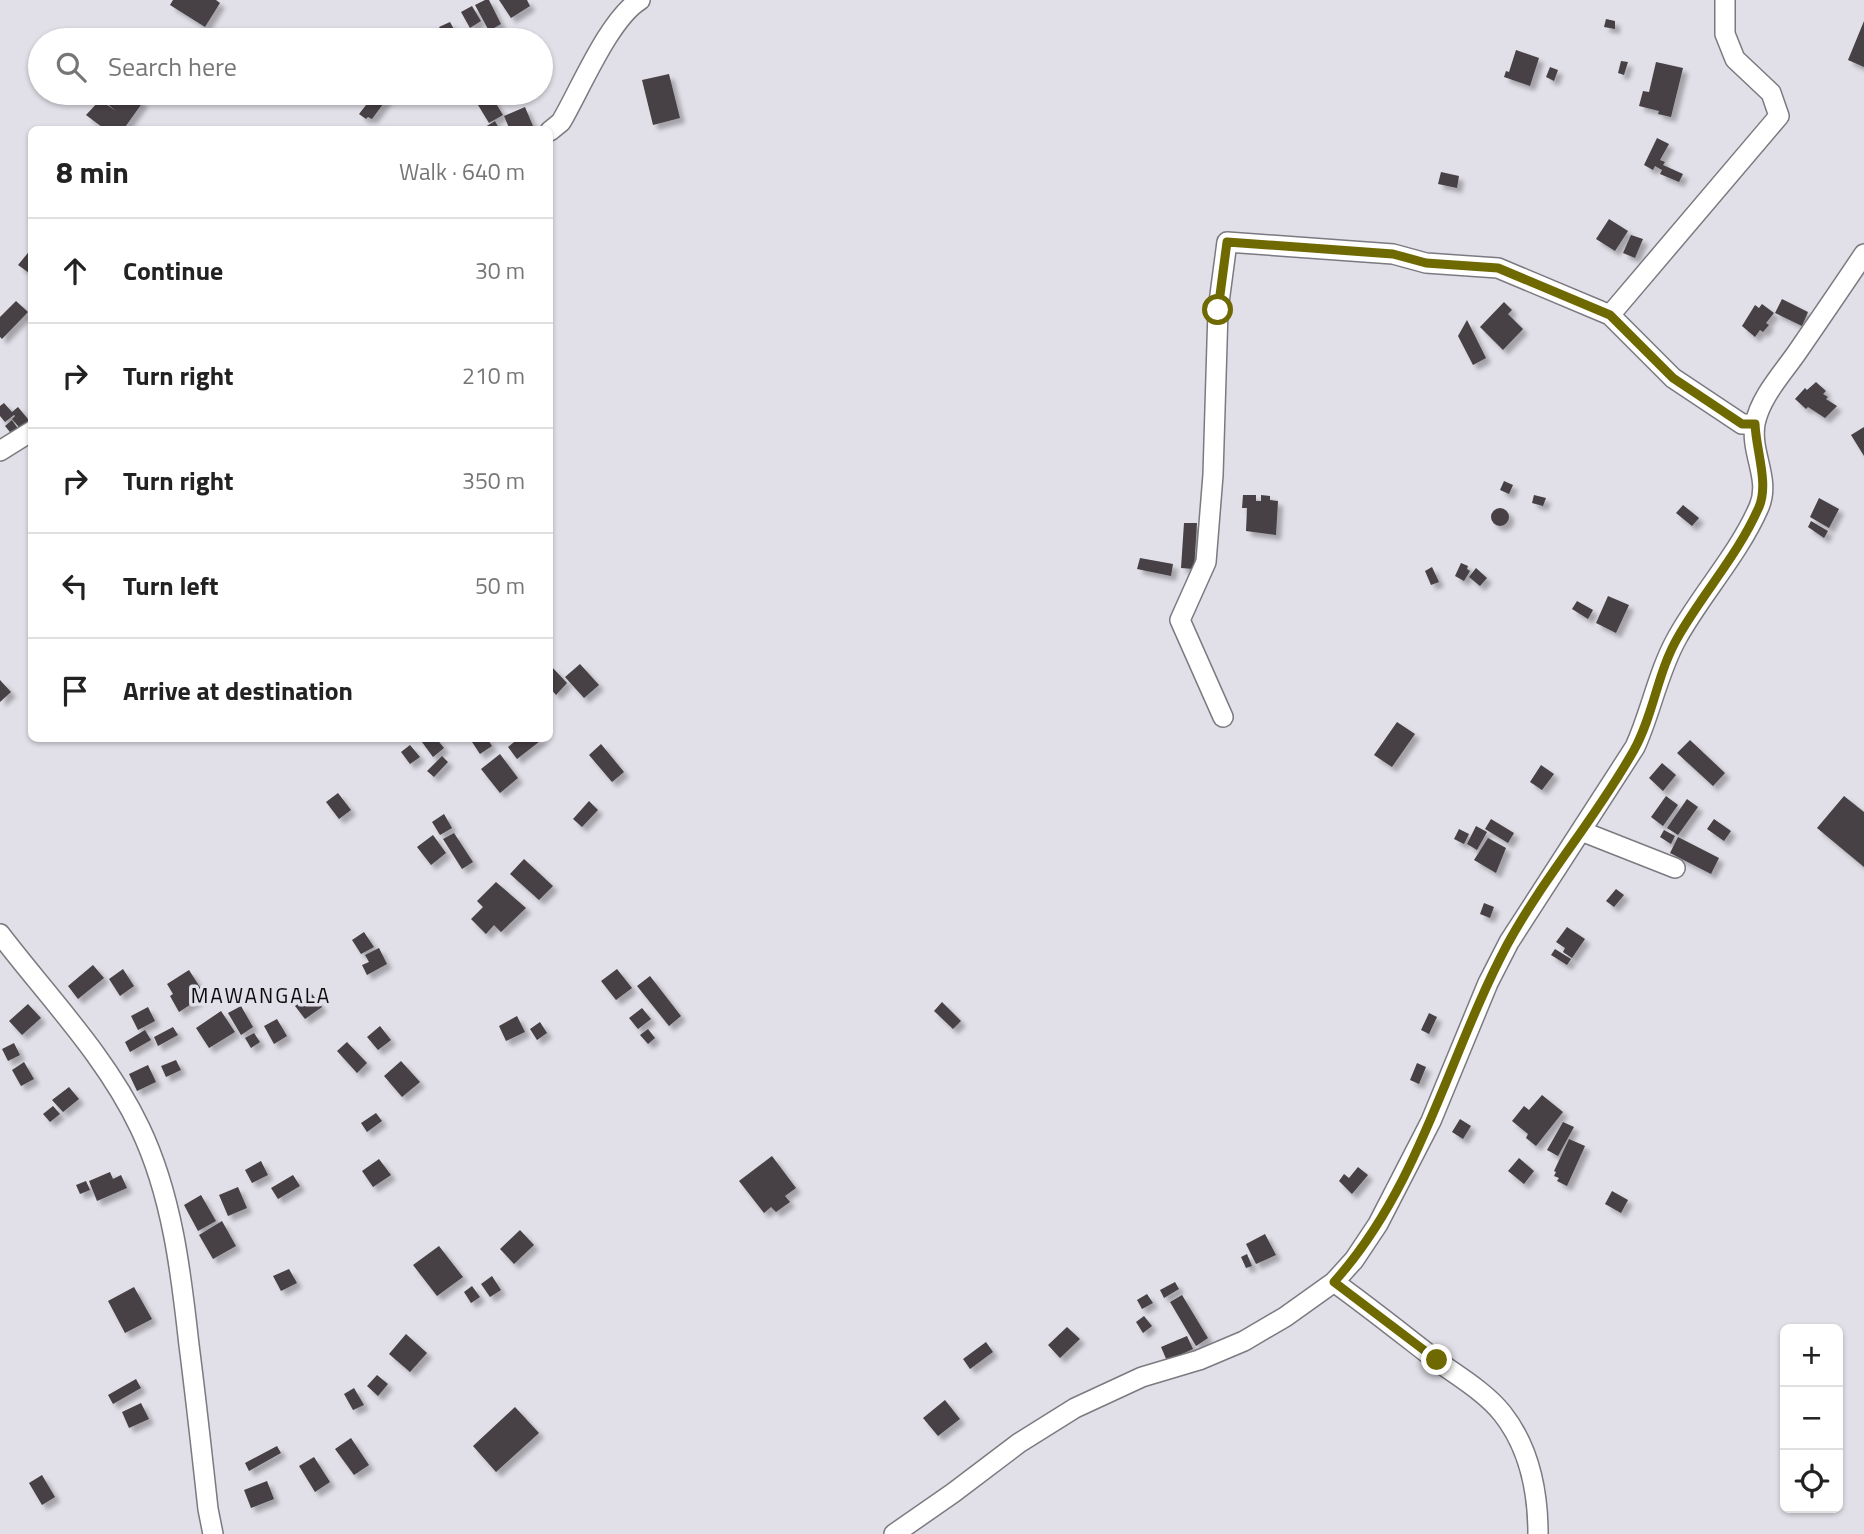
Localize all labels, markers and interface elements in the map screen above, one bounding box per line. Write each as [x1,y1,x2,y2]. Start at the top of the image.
search box [28,28,553,105]
text: Search here [108,47,237,86]
icon: search [52,48,90,86]
text: 8 min [56,149,129,195]
text: Walk · 640 m [399,154,525,189]
text: Continue [123,251,223,290]
icon: ahead [56,252,94,290]
text: 30 m [475,253,525,288]
route start [1202,294,1233,325]
text: Turn right [123,356,234,395]
icon: right [56,357,94,395]
text: 210 m [462,358,525,393]
text: Turn right [123,461,234,500]
icon: right [56,462,94,500]
text: 350 m [462,463,525,498]
text: Turn left [123,566,218,605]
icon: left [56,567,94,605]
text: 50 m [475,568,525,603]
text: Arrive at destination [123,671,353,710]
icon: arrive [56,672,94,710]
district label: MAWANGALA [191,979,331,1011]
map controls [1780,1324,1843,1513]
button: + [1780,1324,1843,1387]
route end [1421,1344,1452,1375]
button: − [1780,1387,1843,1450]
button: locate [1780,1450,1843,1513]

